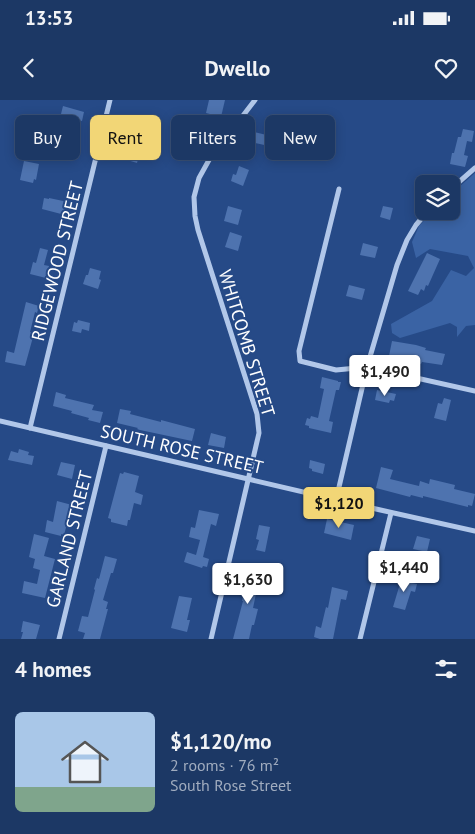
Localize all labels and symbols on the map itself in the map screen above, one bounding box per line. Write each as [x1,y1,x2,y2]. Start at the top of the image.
street label: RIDGEWOOD STREET [26,179,88,343]
street label: WHITCOMB STREET [214,267,280,419]
pin: $1,490 [344,354,426,397]
street label: SOUTH ROSE STREET [98,419,266,479]
street label: GARLAND STREET [41,468,97,610]
pin: $1,120 [298,486,380,529]
pin: $1,440 [363,550,445,593]
pin: $1,630 [207,562,289,605]

